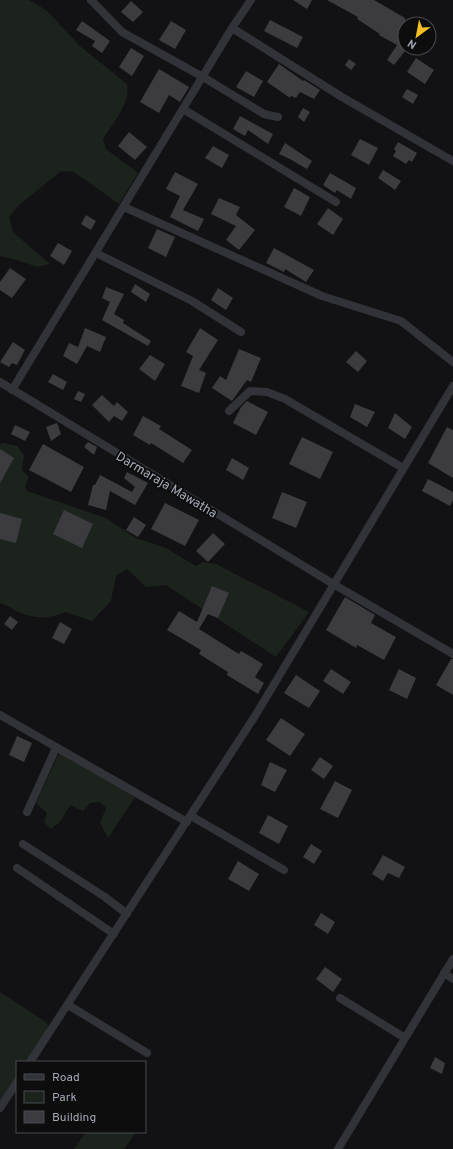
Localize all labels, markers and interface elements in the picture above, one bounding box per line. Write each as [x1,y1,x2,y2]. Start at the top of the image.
north arrow [397,16,437,56]
text: N [405,36,419,52]
street label: Darmaraja Mawatha [112,449,220,522]
legend [16,1061,146,1133]
text: Road [52,1070,80,1086]
text: Park [52,1090,77,1106]
text: Building [52,1110,96,1126]

